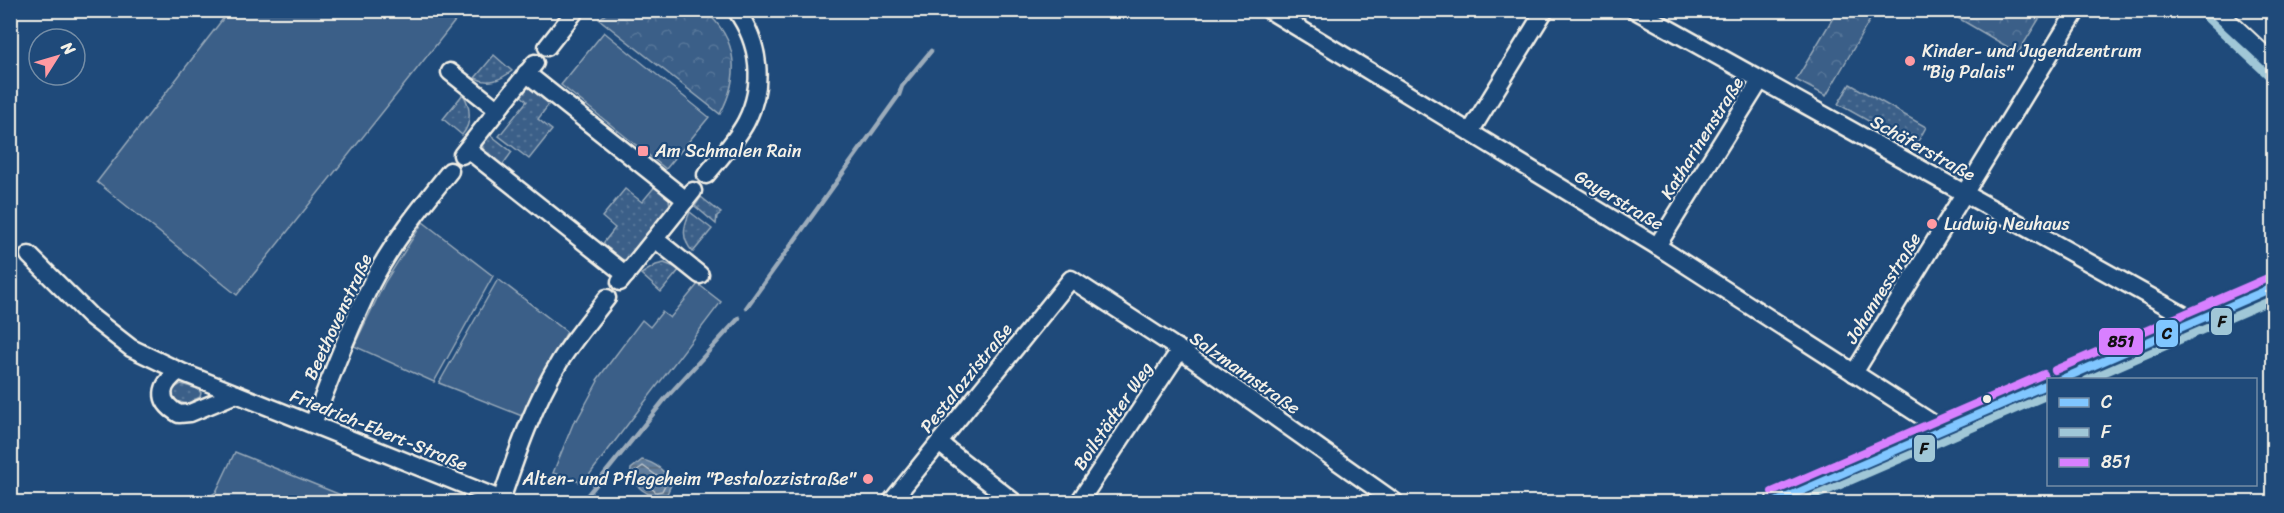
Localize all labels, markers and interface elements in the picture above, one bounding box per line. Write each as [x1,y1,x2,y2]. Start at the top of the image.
north arrow [27,27,87,87]
text: N [53,34,84,62]
place label: Kinder- und Jugendzentrum "Big Palais" [1922,35,2142,88]
marker: Kinder- und Jugendzentrum "Big Palais" [1903,54,1917,68]
street label: Katharinenstraße [1651,70,1753,206]
street label: Schäferstraße [1864,106,1982,190]
place label: Am Schmalen Rain [654,135,802,167]
marker: Am Schmalen Rain [636,144,650,158]
street label: Gayerstraße [1568,161,1670,239]
place label: Ludwig Neuhaus [1944,208,2071,240]
marker: Ludwig Neuhaus [1925,217,1939,231]
street label: Johannesstraße [1835,226,1930,351]
street label: Beethovenstraße [295,248,381,386]
line badge: F [2210,307,2233,336]
text: F [2217,307,2228,336]
street label: Pestalozzistraße [911,316,1021,440]
line badge: C [2155,319,2179,348]
text: C [2161,319,2173,348]
street label: Salzmannstraße [1183,323,1307,423]
line badge: 851 [2098,327,2144,356]
text: 851 [2107,327,2134,356]
street label: Boilstädter Weg [1064,355,1162,477]
legend [2047,378,2257,486]
street label: Friedrich-Ebert-Straße [285,380,473,480]
text: C [2101,386,2113,418]
unlabelled marker [1981,393,1993,405]
text: F [2101,416,2112,448]
line badge: F [1913,434,1936,463]
text: F [1919,434,1930,463]
text: 851 [2101,446,2131,478]
place label: Alten- und Pflegeheim "Pestalozzistraße" [521,463,858,495]
marker: Alten- und Pflegeheim "Pestalozzistraße" [861,472,875,486]

